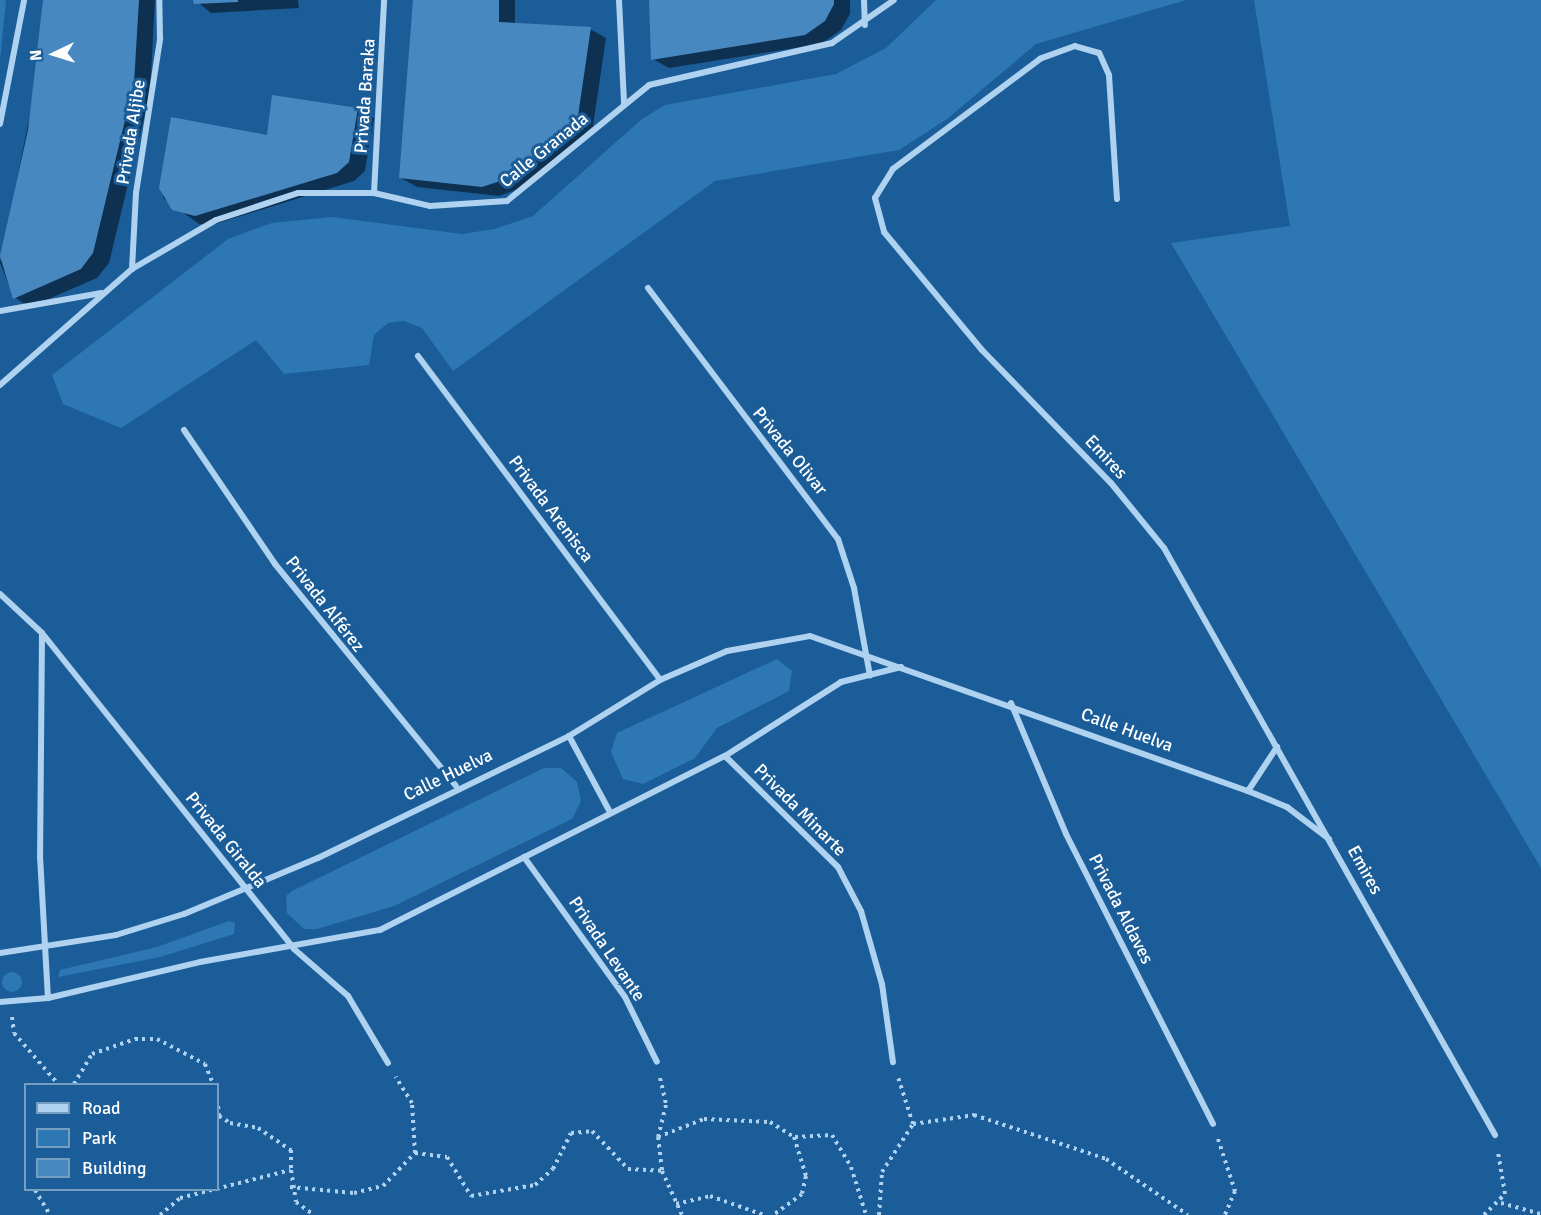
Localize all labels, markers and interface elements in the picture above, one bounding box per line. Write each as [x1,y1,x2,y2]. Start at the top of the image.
north arrow [24,24,84,84]
street label: Privada Baraka [350,38,380,154]
text: N [26,49,46,62]
street label: Privada Aljibe [112,78,150,186]
street label: Calle Granada [495,108,593,192]
street label: Privada Olivar [748,403,832,499]
street label: Emires [1080,430,1132,484]
street label: Privada Arenisca [504,451,598,567]
street label: Privada Alférez [281,552,369,656]
street label: Calle Huelva [1078,703,1176,757]
street label: Calle Huelva [400,744,496,806]
street label: Privada Minarte [749,759,851,861]
street label: Privada Giralda [181,788,271,892]
street label: Emires [1343,842,1387,898]
street label: Privada Aldaves [1084,850,1158,968]
street label: Privada Levante [564,893,650,1005]
legend [24,1083,219,1191]
text: Road [82,1097,121,1119]
text: Park [82,1127,117,1149]
text: Building [82,1157,146,1179]

